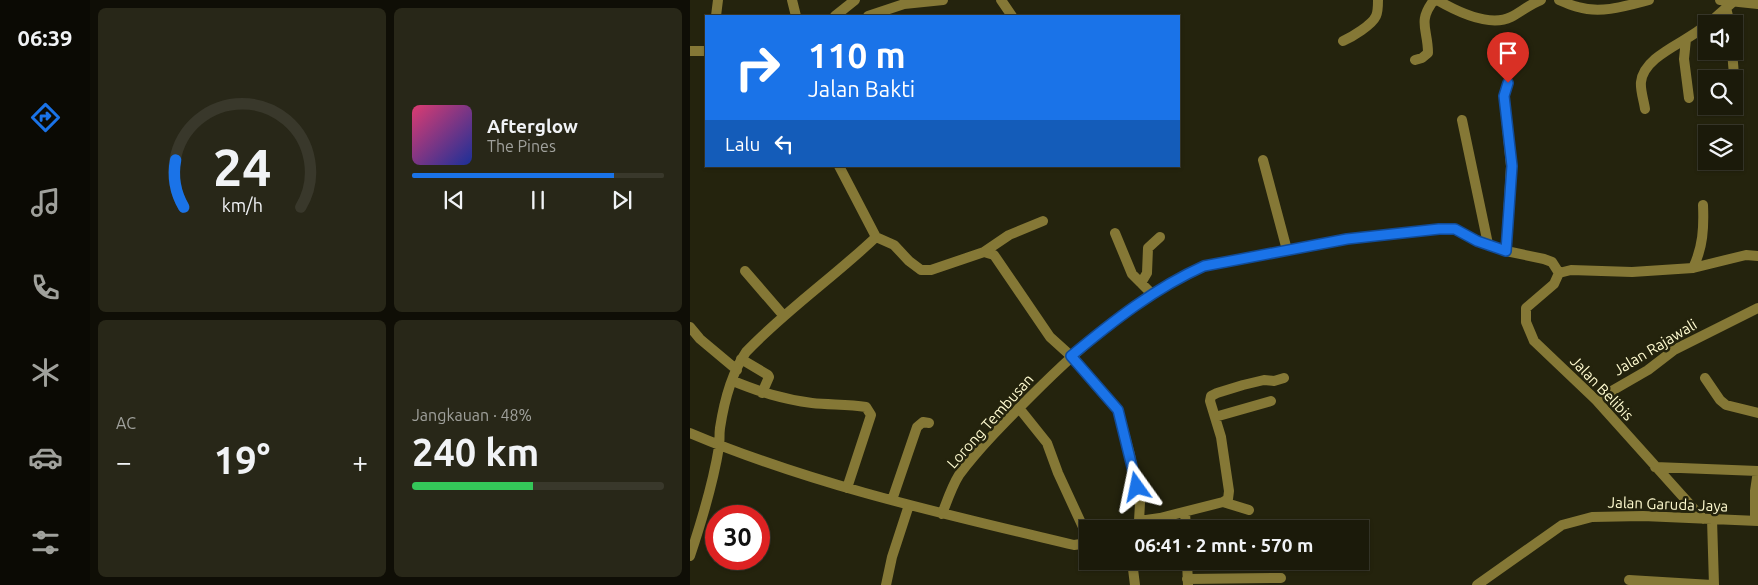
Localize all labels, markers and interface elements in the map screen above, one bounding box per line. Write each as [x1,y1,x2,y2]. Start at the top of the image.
map controls [1698,15,1743,170]
button: sound [1698,15,1743,60]
text: 06:39 [17,25,73,50]
pin [1487,32,1529,83]
icon: right [725,35,790,100]
text: 110 m [808,35,906,75]
icon: arrive [1494,39,1522,67]
button: search [1698,70,1743,115]
text: Jalan Bakti [808,76,915,101]
icon: directions [28,100,63,135]
text: Afterglow [487,115,578,137]
button: layers [1698,125,1743,170]
icon: left [770,130,798,158]
text: Lalu [725,133,760,155]
text: The Pines [487,137,556,155]
text: 24 [213,138,271,196]
icon: music [28,185,63,220]
icon: previous [440,186,468,214]
icon: pause [524,186,552,214]
icon: next [608,186,636,214]
text: km/h [221,195,263,215]
icon: phone [28,270,63,305]
street label: Jalan Rajawali [1610,315,1700,379]
street label: Jalan Belibis [1567,352,1637,424]
icon: climate [28,355,63,390]
street label: Lorong Tembusan [943,371,1037,471]
text: Jangkauan · 48% [412,406,532,424]
text: AC [116,414,136,432]
text: 240 km [412,431,539,473]
text: 19° [214,439,270,481]
icon: car [28,440,63,475]
text: − [116,446,132,477]
text: + [352,446,368,477]
position arrow [1110,460,1162,512]
street label: Jalan Garuda Jaya [1607,493,1729,515]
speed limit sign: 30 [705,505,770,570]
icon: filters [28,525,63,560]
text: 06:41 · 2 mnt · 570 m [1135,534,1313,556]

